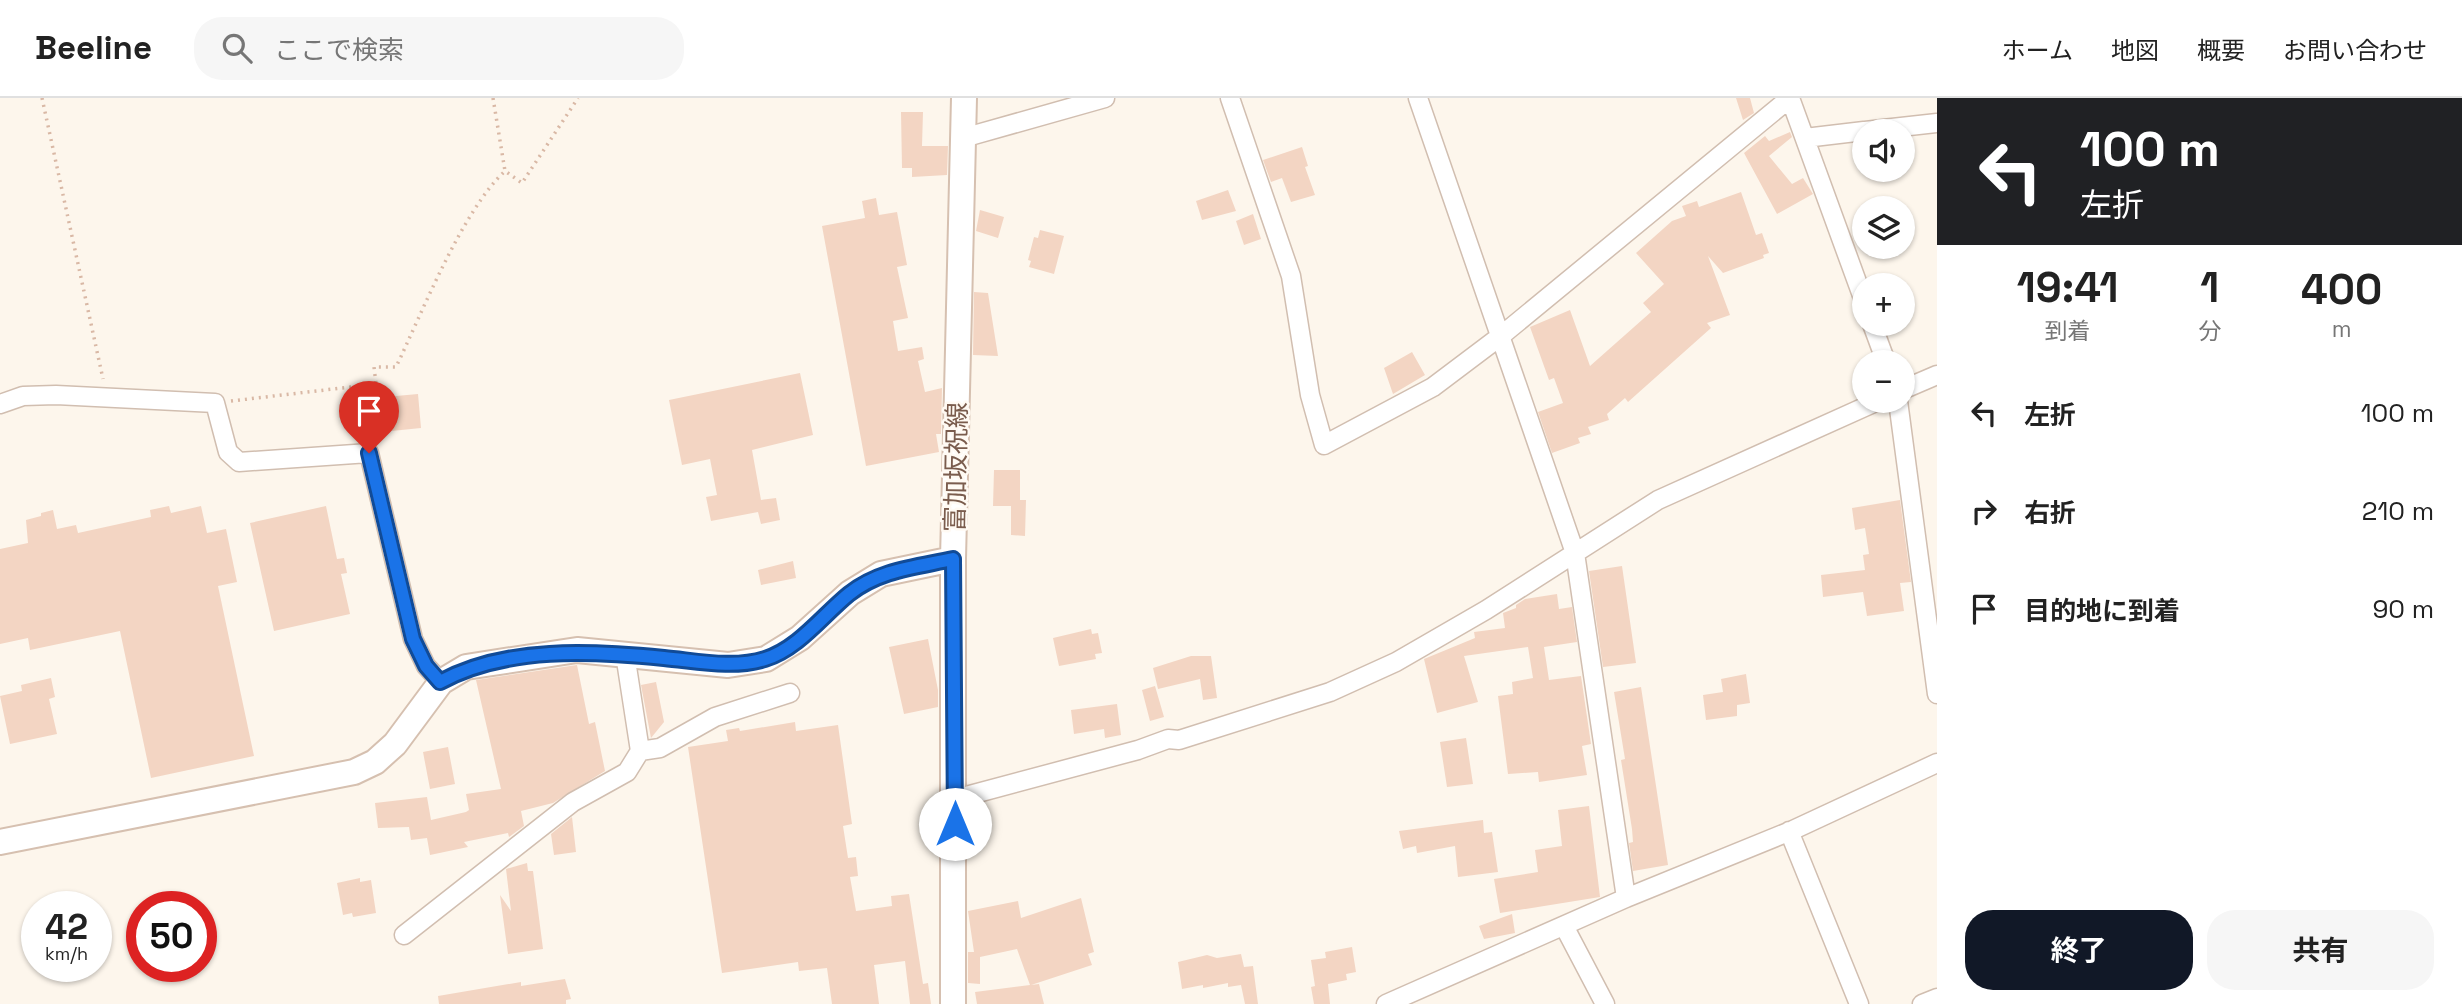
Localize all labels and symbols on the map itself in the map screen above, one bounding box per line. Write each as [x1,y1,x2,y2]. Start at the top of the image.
pin [339,381,399,453]
street label: 富加坂祝線 [938,402,974,532]
position arrow [918,787,992,861]
speed limit sign: 50 [126,891,217,982]

